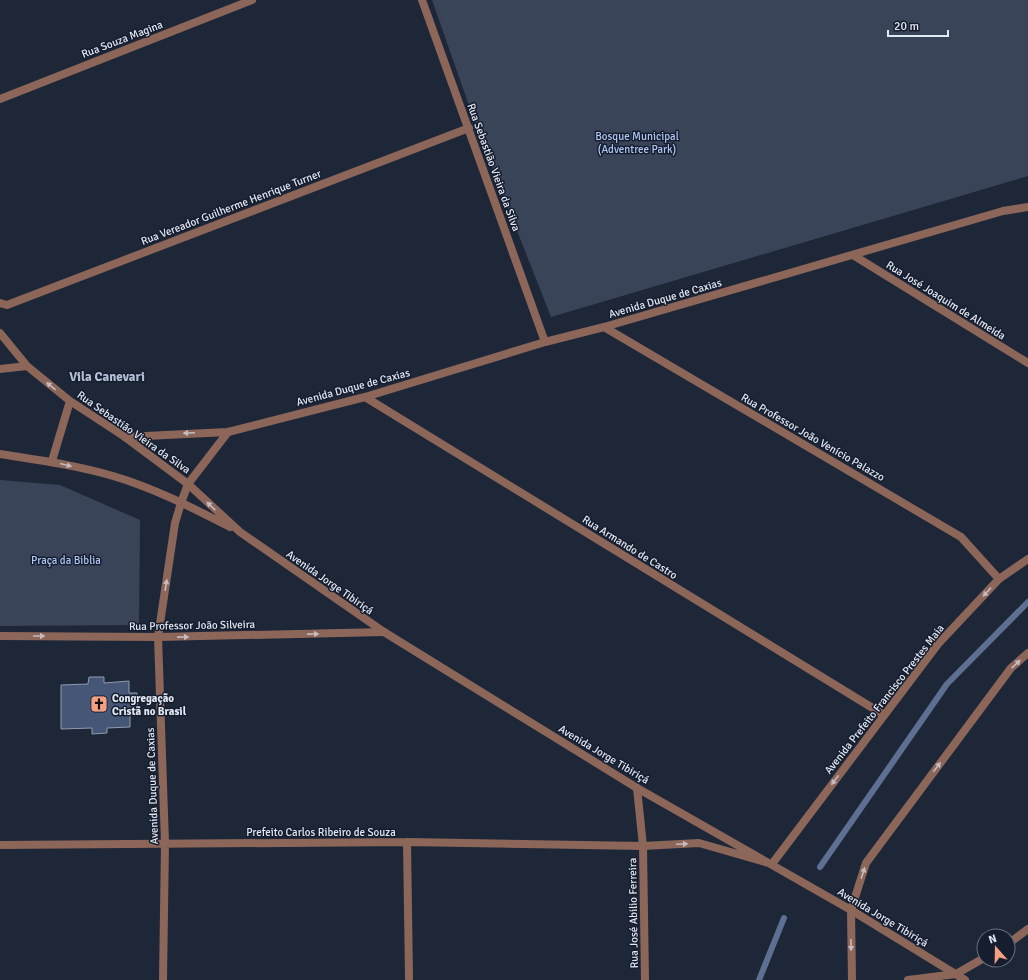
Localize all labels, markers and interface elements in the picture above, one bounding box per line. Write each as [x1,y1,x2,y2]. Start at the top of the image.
scale bar [888,12,948,38]
street label: Rua Souza Magina [80,18,165,61]
text: 20 m [894,19,919,34]
street label: Rua Sebastião Vieira da Silva [464,101,523,233]
park label: Bosque Municipal (Adventree Park) [595,130,679,156]
street label: Rua Vereador Guilherme Henrique Turner [139,167,323,248]
street label: Rua José Joaquim de Almeida [884,258,1008,343]
street label: Avenida Duque de Caxias [607,276,723,321]
street label: Avenida Duque de Caxias [295,366,411,409]
district label: Vila Canevari [69,369,145,385]
one-way arrow [46,382,57,390]
street label: Rua Sebastião Vieira da Silva [75,388,193,477]
street label: Rua Professor João Venício Palazzo [739,391,887,484]
one-way arrow [183,430,195,437]
one-way arrow [60,462,72,468]
one-way arrow [206,501,216,510]
street label: Rua Armando de Castro [580,513,680,582]
street label: Avenida Jorge Tibiriçá [284,547,376,618]
park label: Praça da Biblia [31,554,101,567]
one-way arrow [163,579,169,591]
one-way arrow [982,587,992,597]
street label: Rua Professor João Silveira [129,618,256,633]
street label: Avenida Prefeito Francisco Prestes Maia [822,622,947,777]
one-way arrow [307,631,320,637]
one-way arrow [33,633,46,639]
one-way arrow [177,633,189,640]
one-way arrow [1011,659,1021,669]
place label: Congregação Cristã no Brasil [112,692,187,718]
church icon: Congregação Cristã no Brasil [89,694,109,714]
street label: Avenida Jorge Tibiriçá [556,722,652,787]
street label: Avenida Duque de Caxias [144,727,161,845]
one-way arrow [933,762,941,772]
one-way arrow [831,775,839,786]
street label: Prefeito Carlos Ribeiro de Souza [246,826,396,839]
one-way arrow [676,841,689,847]
street label: Rua José Abilio Ferreira [626,857,641,968]
one-way arrow [860,866,866,878]
street label: Avenida Jorge Tibiriçá [835,885,931,950]
north arrow [976,928,1016,968]
text: N [987,932,999,946]
one-way arrow [848,939,854,952]

